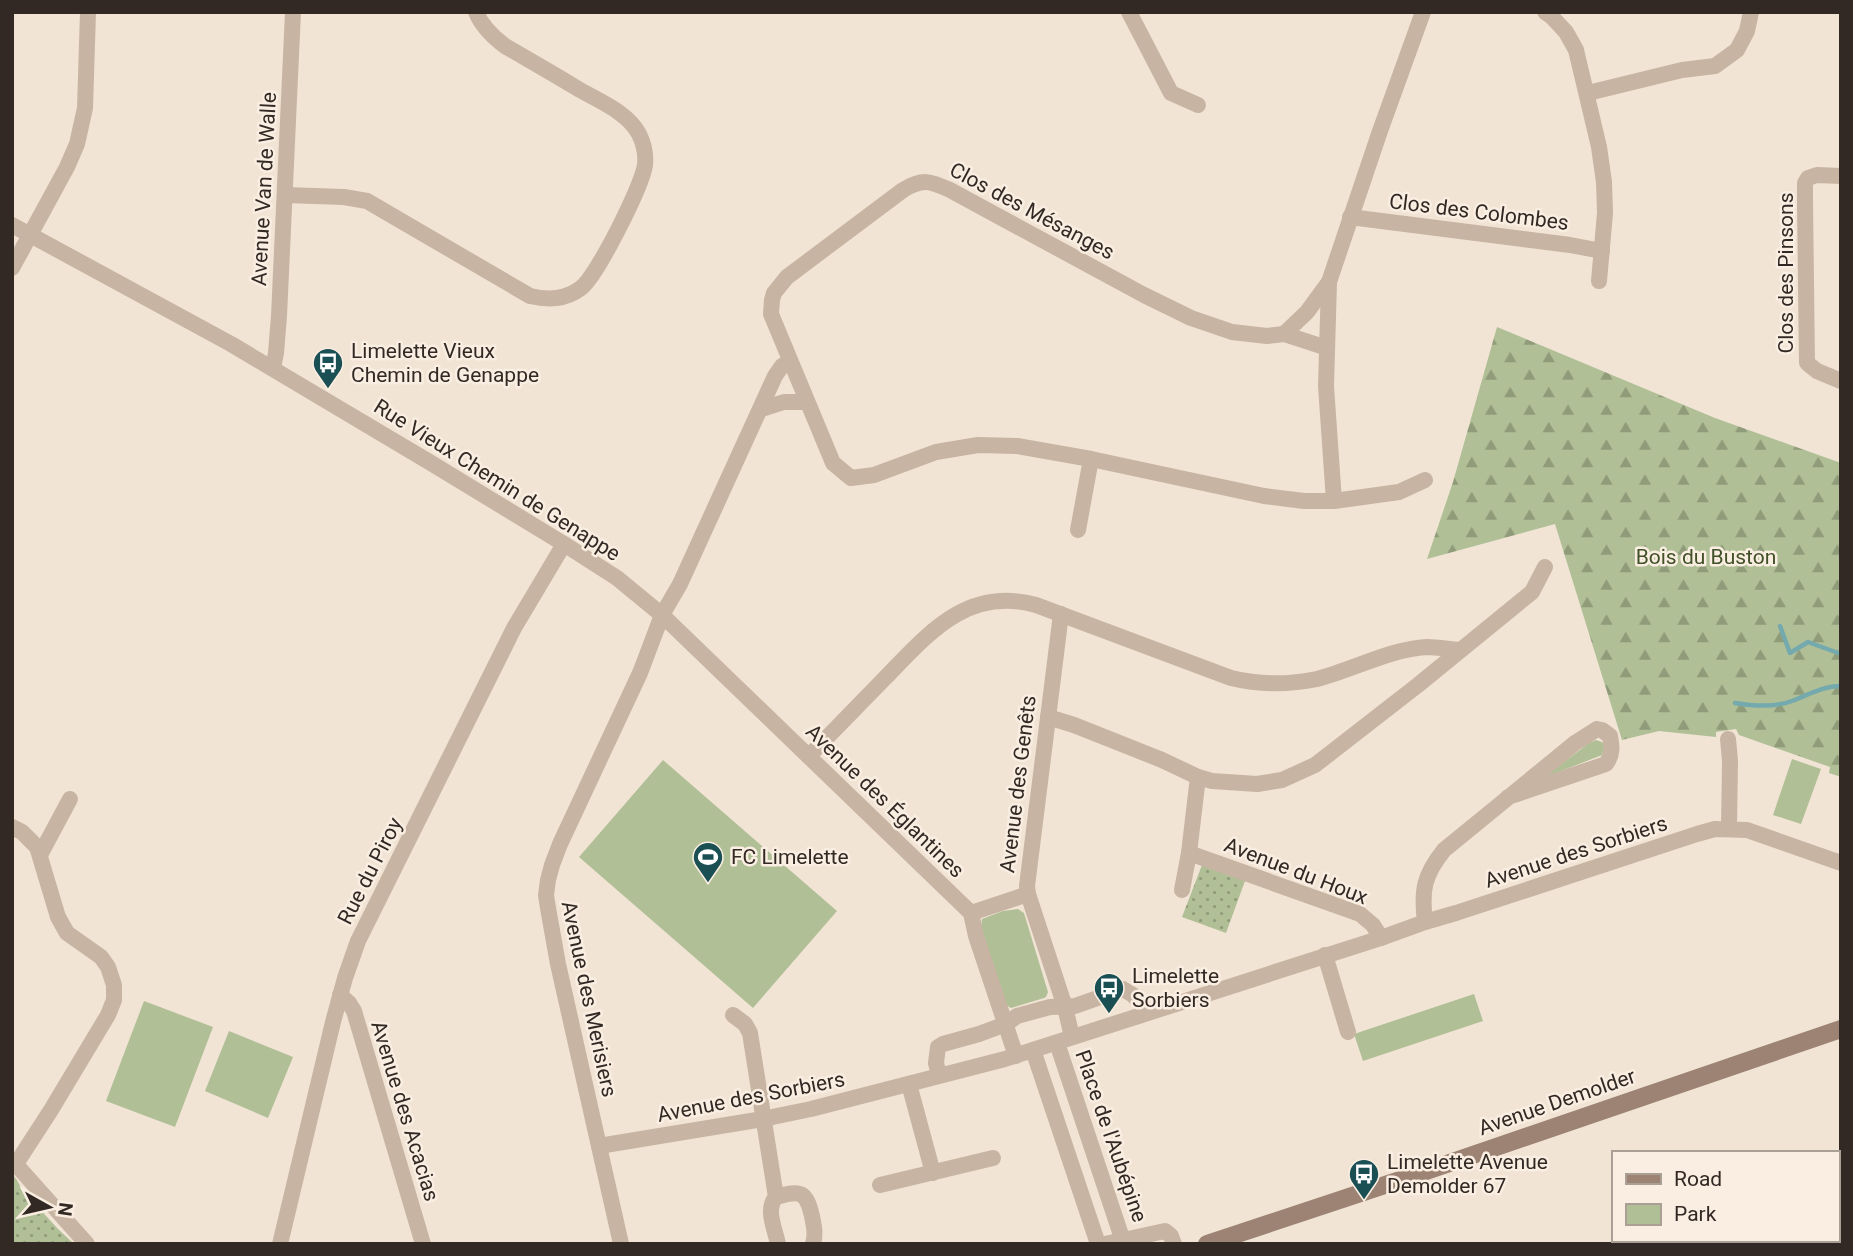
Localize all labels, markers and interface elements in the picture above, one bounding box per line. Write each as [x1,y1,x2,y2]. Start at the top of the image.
street label: Avenue Van de Walle [247,91,281,287]
street label: Clos des Mésanges [946,157,1118,265]
street label: Clos des Colombes [1388,189,1570,235]
street label: Clos des Pinsons [1774,192,1798,354]
place label: Limelette Vieux Chemin de Genappe [351,339,539,387]
bus stop icon: Limelette Vieux Chemin de Genappe [311,346,345,390]
street label: Rue Vieux Chemin de Genappe [369,394,625,566]
park label: Bois du Buston [1636,545,1776,569]
street label: Avenue des Genêts [995,694,1041,874]
street label: Avenue des Églantines [801,719,969,883]
street label: Avenue des Sorbiers [1482,811,1670,893]
street label: Rue du Piroy [333,814,407,928]
street label: Avenue du Houx [1221,833,1371,909]
sports icon: FC Limelette [691,840,725,884]
place label: FC Limelette [731,845,849,869]
street label: Avenue des Merisiers [557,899,621,1099]
place label: Limelette Sorbiers [1132,964,1219,1012]
bus stop icon: Limelette Sorbiers [1092,971,1126,1015]
street label: Avenue des Acacias [366,1018,444,1204]
street label: Place de l'Aubépine [1070,1047,1152,1225]
street label: Avenue Demolder [1475,1064,1639,1140]
street label: Avenue des Sorbiers [655,1067,847,1127]
place label: Limelette Avenue Demolder 67 [1387,1150,1548,1198]
legend [1612,1151,1839,1242]
bus stop icon: Limelette Avenue Demolder 67 [1347,1157,1381,1201]
text: Road [1674,1167,1722,1191]
north arrow [14,1172,84,1242]
text: N [53,1201,78,1218]
text: Park [1674,1202,1717,1226]

